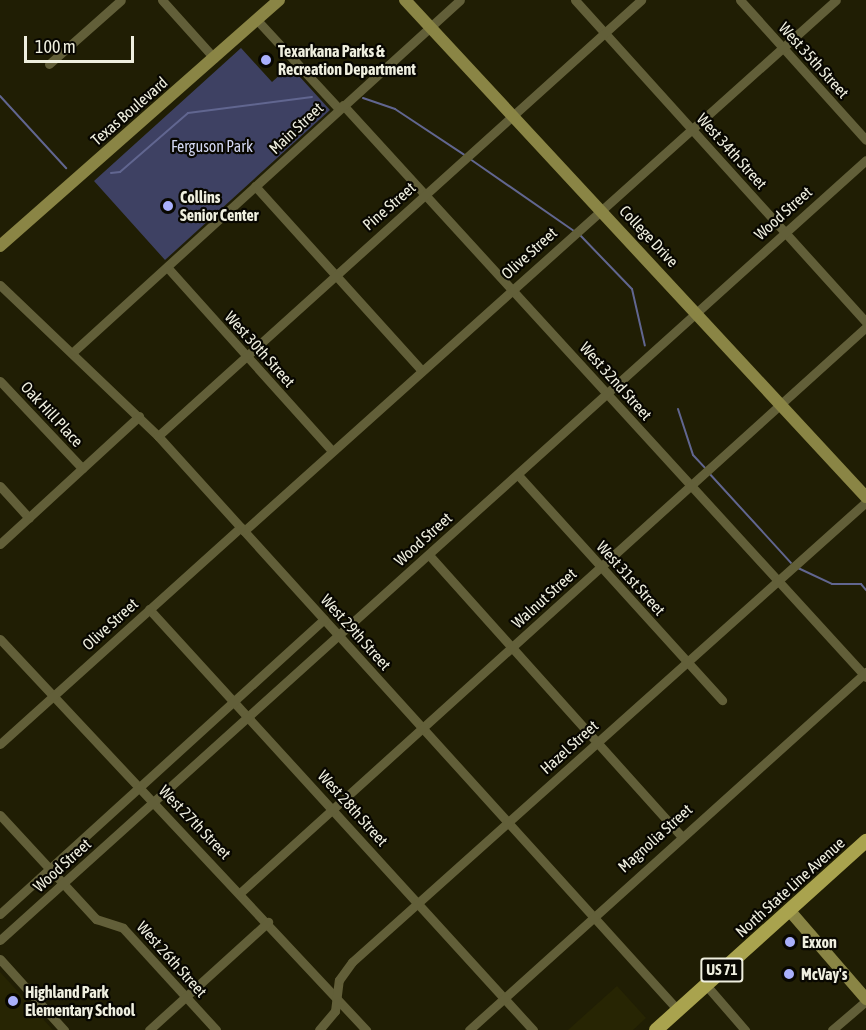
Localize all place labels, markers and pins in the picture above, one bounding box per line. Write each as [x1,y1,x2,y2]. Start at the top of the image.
place label: Texarkana Parks & Recreation Department [278,41,416,79]
marker: Texarkana Parks & Recreation Department [259,53,273,67]
place label: Collins Senior Center [180,187,259,225]
marker: Collins Senior Center [161,199,175,213]
place label: Exxon [802,932,837,952]
marker: Exxon [783,935,797,949]
place label: McVay's [801,964,847,984]
marker: McVay's [782,967,796,981]
place label: Highland Park Elementary School [25,982,135,1020]
marker: Highland Park Elementary School [6,994,20,1008]

